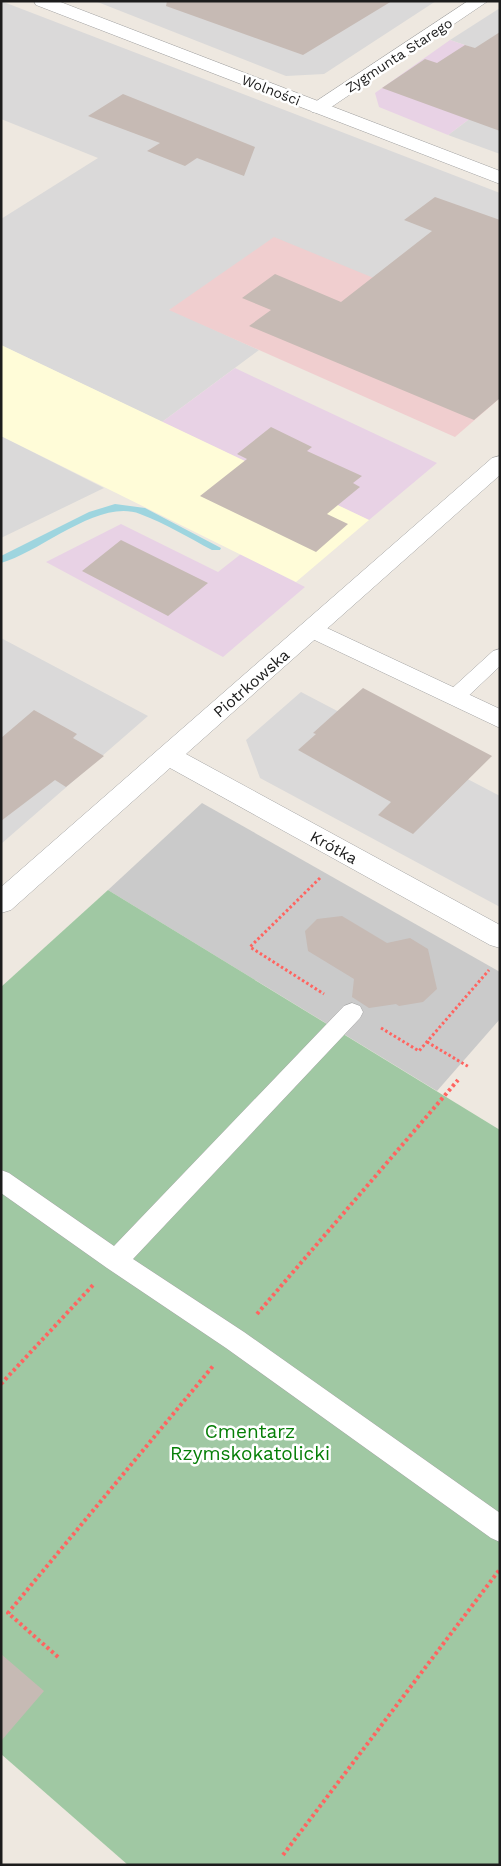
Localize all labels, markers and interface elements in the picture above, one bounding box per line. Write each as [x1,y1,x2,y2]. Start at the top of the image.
street label: Zygmunta Starego [343,15,455,95]
street label: Wolności [239,71,303,109]
street label: Piotrkowska [209,645,293,722]
street label: Krótka [307,827,361,868]
park label: Cmentarz Rzymskokatolicki [170,1420,330,1465]

